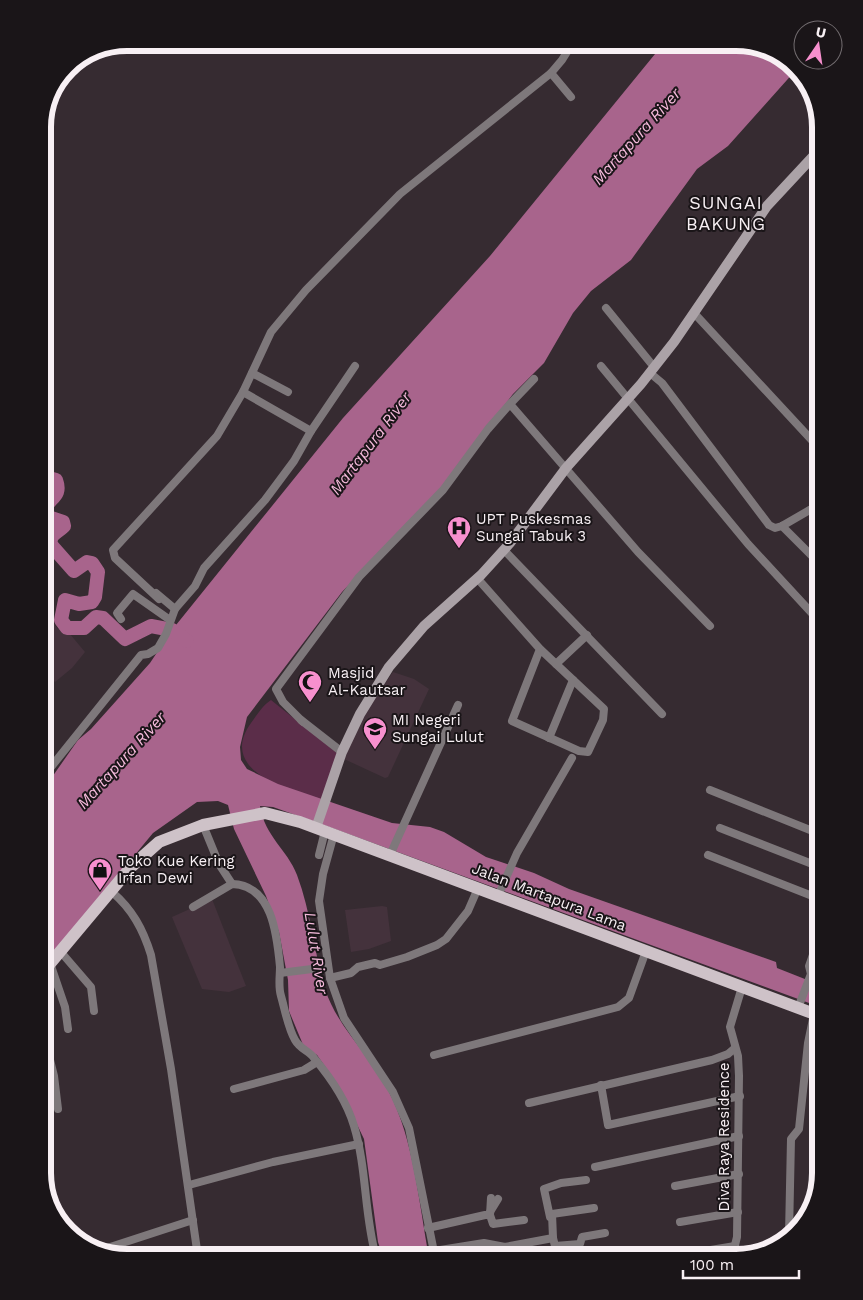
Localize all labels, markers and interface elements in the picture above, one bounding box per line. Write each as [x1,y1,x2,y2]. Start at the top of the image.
north arrow [793,20,843,70]
text: U [814,23,828,41]
water label: Martapura River [588,84,685,189]
district label: SUNGAI BAKUNG [686,192,766,234]
water label: Martapura River [326,388,416,498]
place label: UPT Puskesmas Sungai Tabuk 3 [476,510,591,545]
hospital icon: UPT Puskesmas Sungai Tabuk 3 [446,515,472,549]
place label: Masjid Al-Kautsar [328,664,406,699]
mosque icon: Masjid Al-Kautsar [297,669,323,703]
water label: Martapura River [73,708,170,813]
place label: MI Negeri Sungai Lulut [392,711,485,746]
school or university icon: MI Negeri Sungai Lulut [362,716,388,750]
place label: Toko Kue Kering Irfan Dewi [118,852,235,887]
shop icon: Toko Kue Kering Irfan Dewi [87,857,113,891]
street label: Jalan Martapura Lama [469,859,629,935]
water label: Lulut River [301,911,332,996]
street label: Diva Raya Residence [715,1062,733,1212]
scale bar [683,1248,799,1280]
text: 100 m [690,1256,734,1274]

